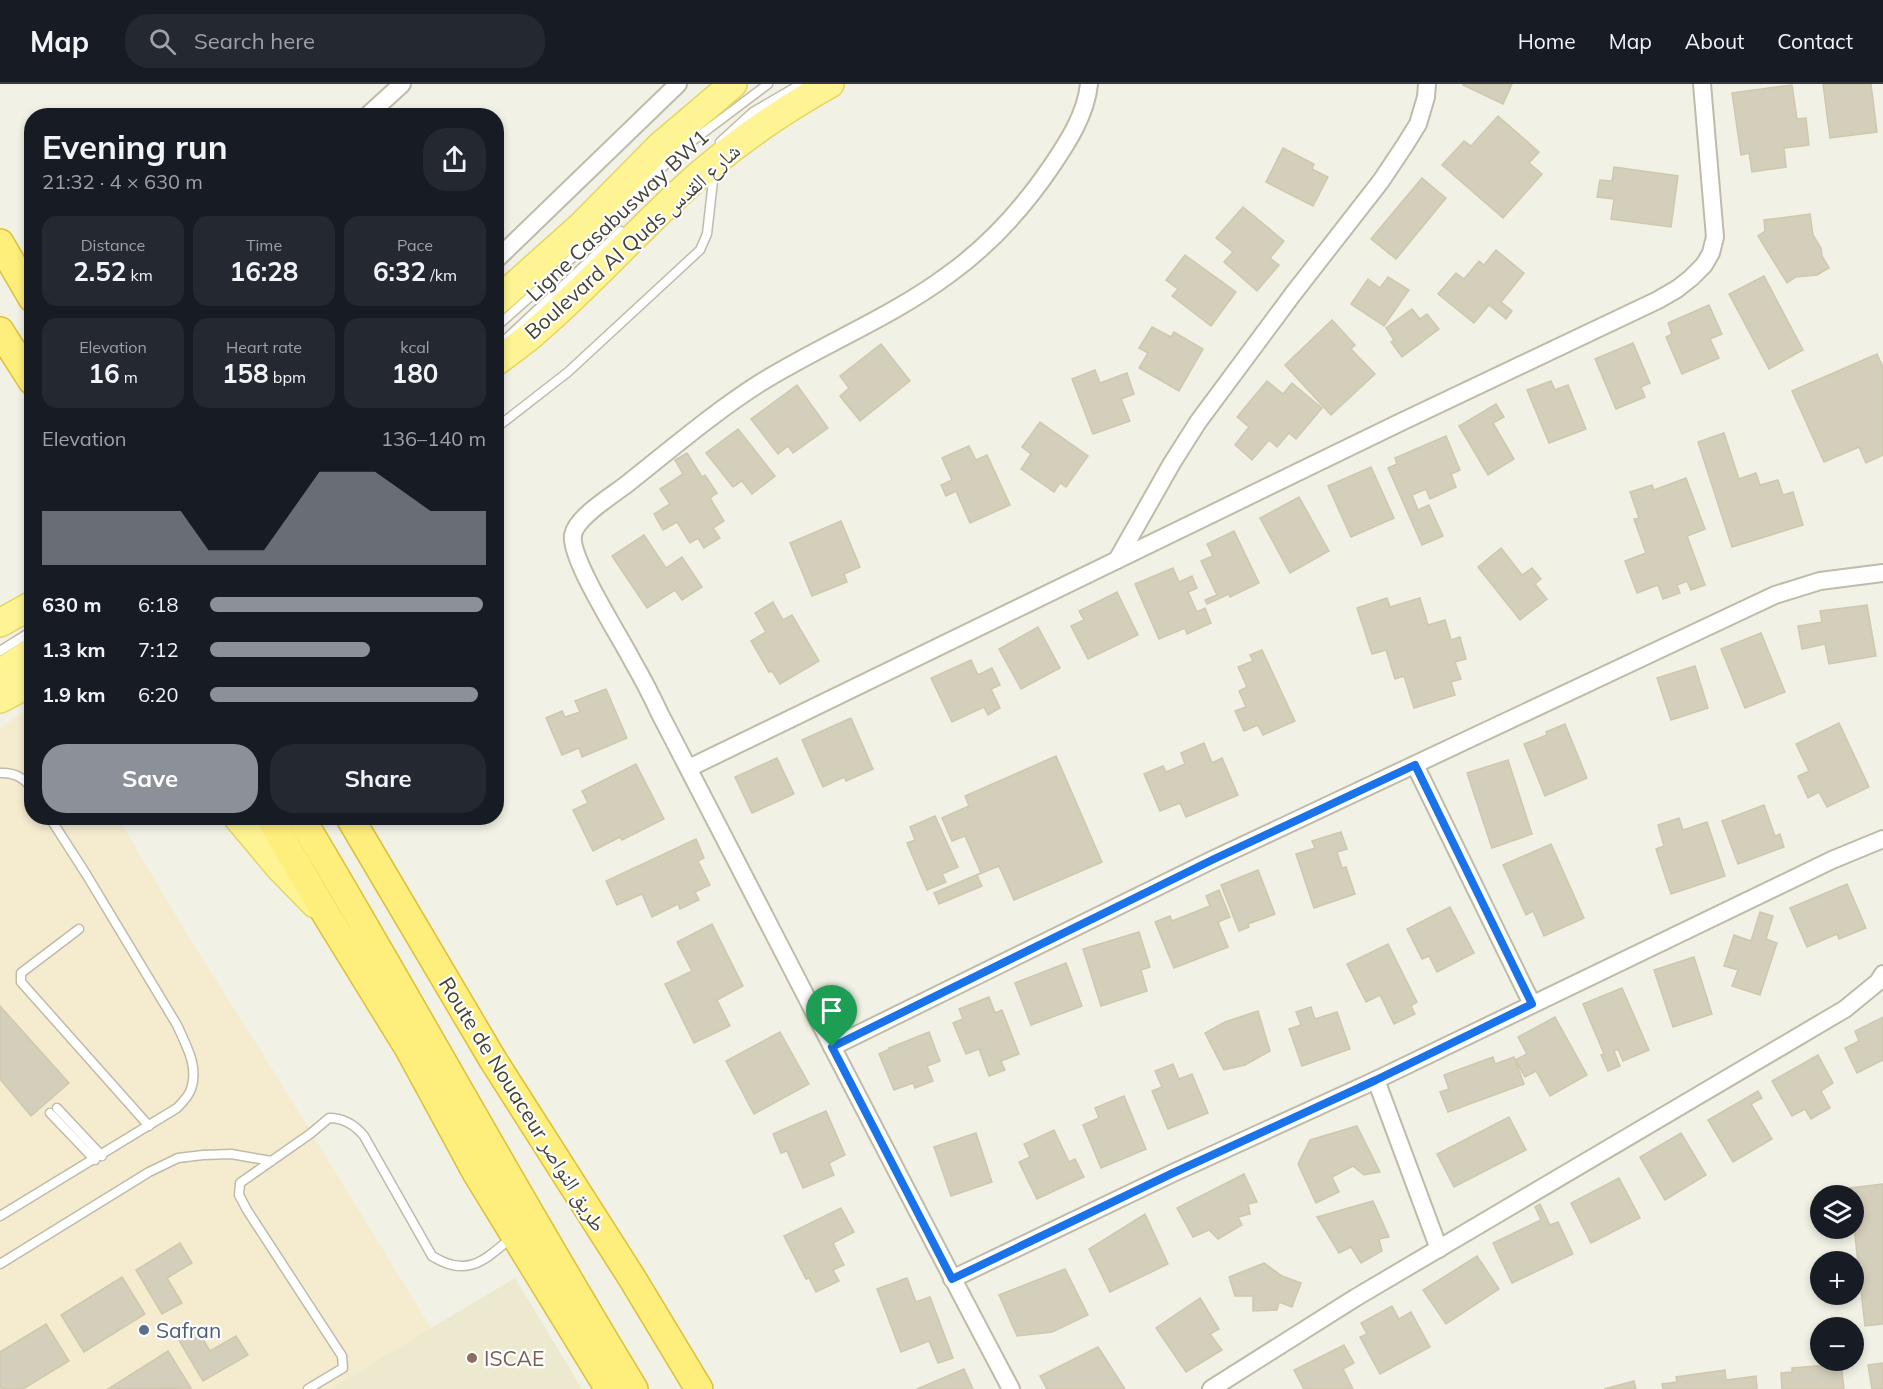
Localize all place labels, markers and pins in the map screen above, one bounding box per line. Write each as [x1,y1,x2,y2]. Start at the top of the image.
pin [806,985,857,1047]
place label: Safran [156,1317,221,1343]
marker: Safran [137,1323,151,1337]
place label: ISCAE [484,1345,544,1371]
marker: ISCAE [465,1351,479,1365]

